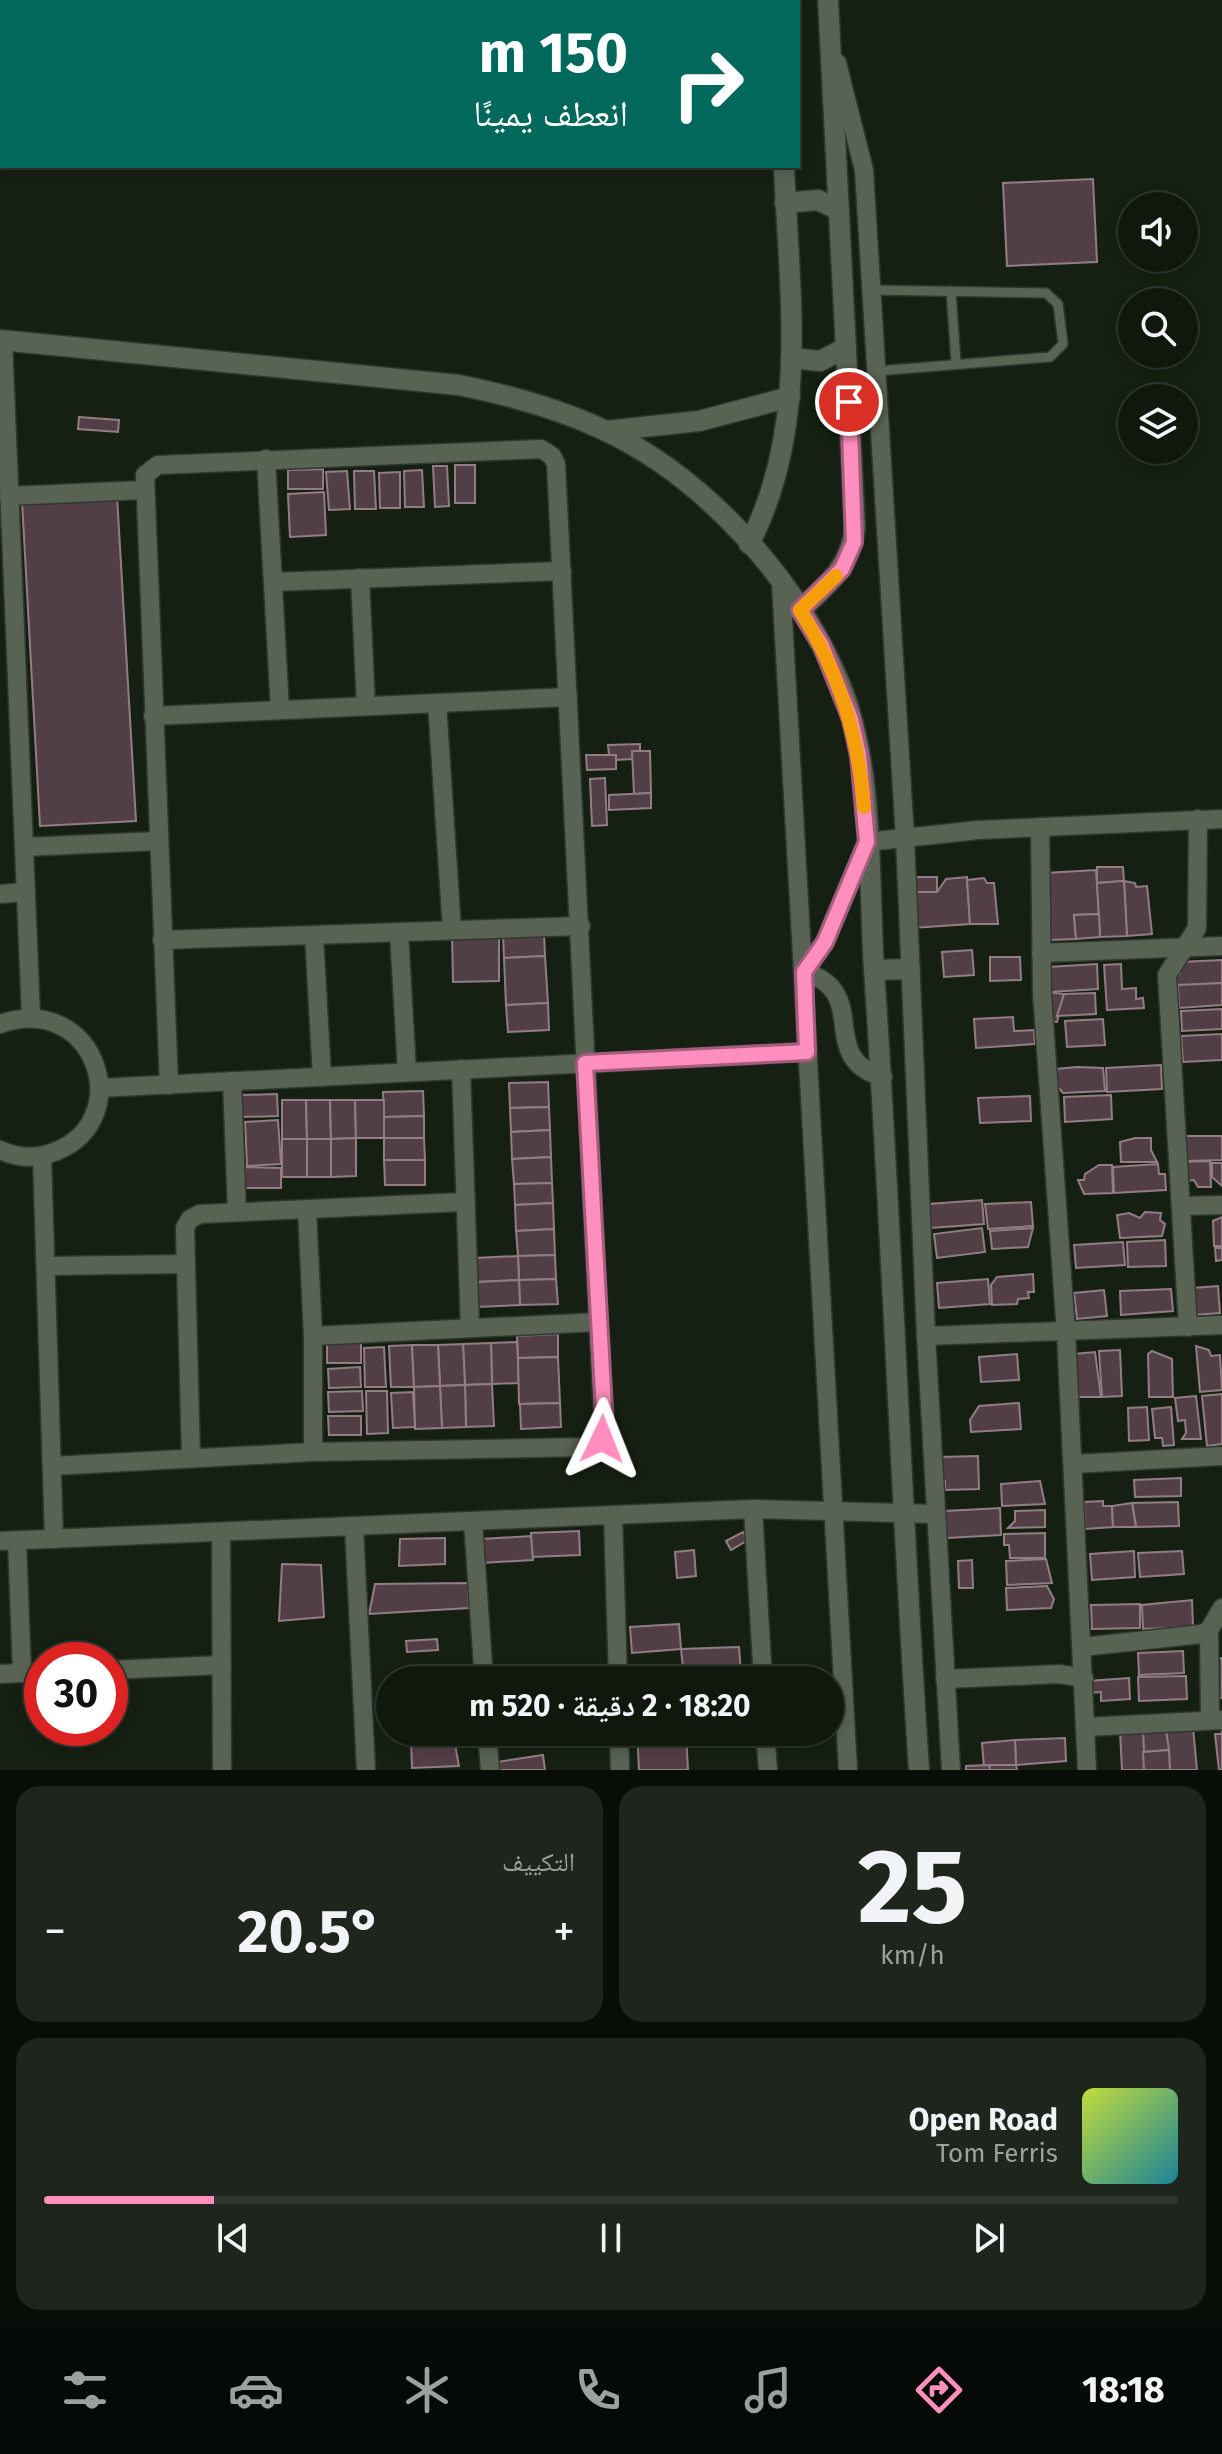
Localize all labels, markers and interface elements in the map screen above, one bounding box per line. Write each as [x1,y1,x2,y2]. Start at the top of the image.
text: 150 m [479,20,628,87]
icon: right [656,32,760,136]
text: انعطف يمينًا [473,92,628,136]
map controls [1118,192,1198,464]
button: sound [1118,192,1198,272]
button: search [1118,288,1198,368]
pin [815,368,883,436]
icon: arrive [827,380,871,424]
button: layers [1118,384,1198,464]
position arrow [560,1397,644,1481]
speed limit sign: 30 [24,1642,128,1746]
text: 18:20 · 2 دقيقة · 520 m [469,1688,751,1724]
text: 25 [858,1825,967,1950]
text: التكييف [502,1847,575,1878]
text: 20.5° [238,1896,381,1968]
text: − [44,1905,66,1958]
text: + [553,1905,575,1958]
text: km/h [880,1940,945,1971]
text: Open Road [909,2102,1058,2138]
text: Tom Ferris [936,2138,1058,2169]
icon: previous [211,2216,255,2260]
icon: pause [589,2216,633,2260]
icon: next [967,2216,1011,2260]
icon: filters [57,2362,113,2418]
icon: car [228,2362,284,2418]
icon: climate [399,2362,455,2418]
icon: phone [570,2362,626,2418]
icon: music [740,2362,796,2418]
icon: directions [911,2362,967,2418]
text: 18:18 [1082,2368,1165,2412]

